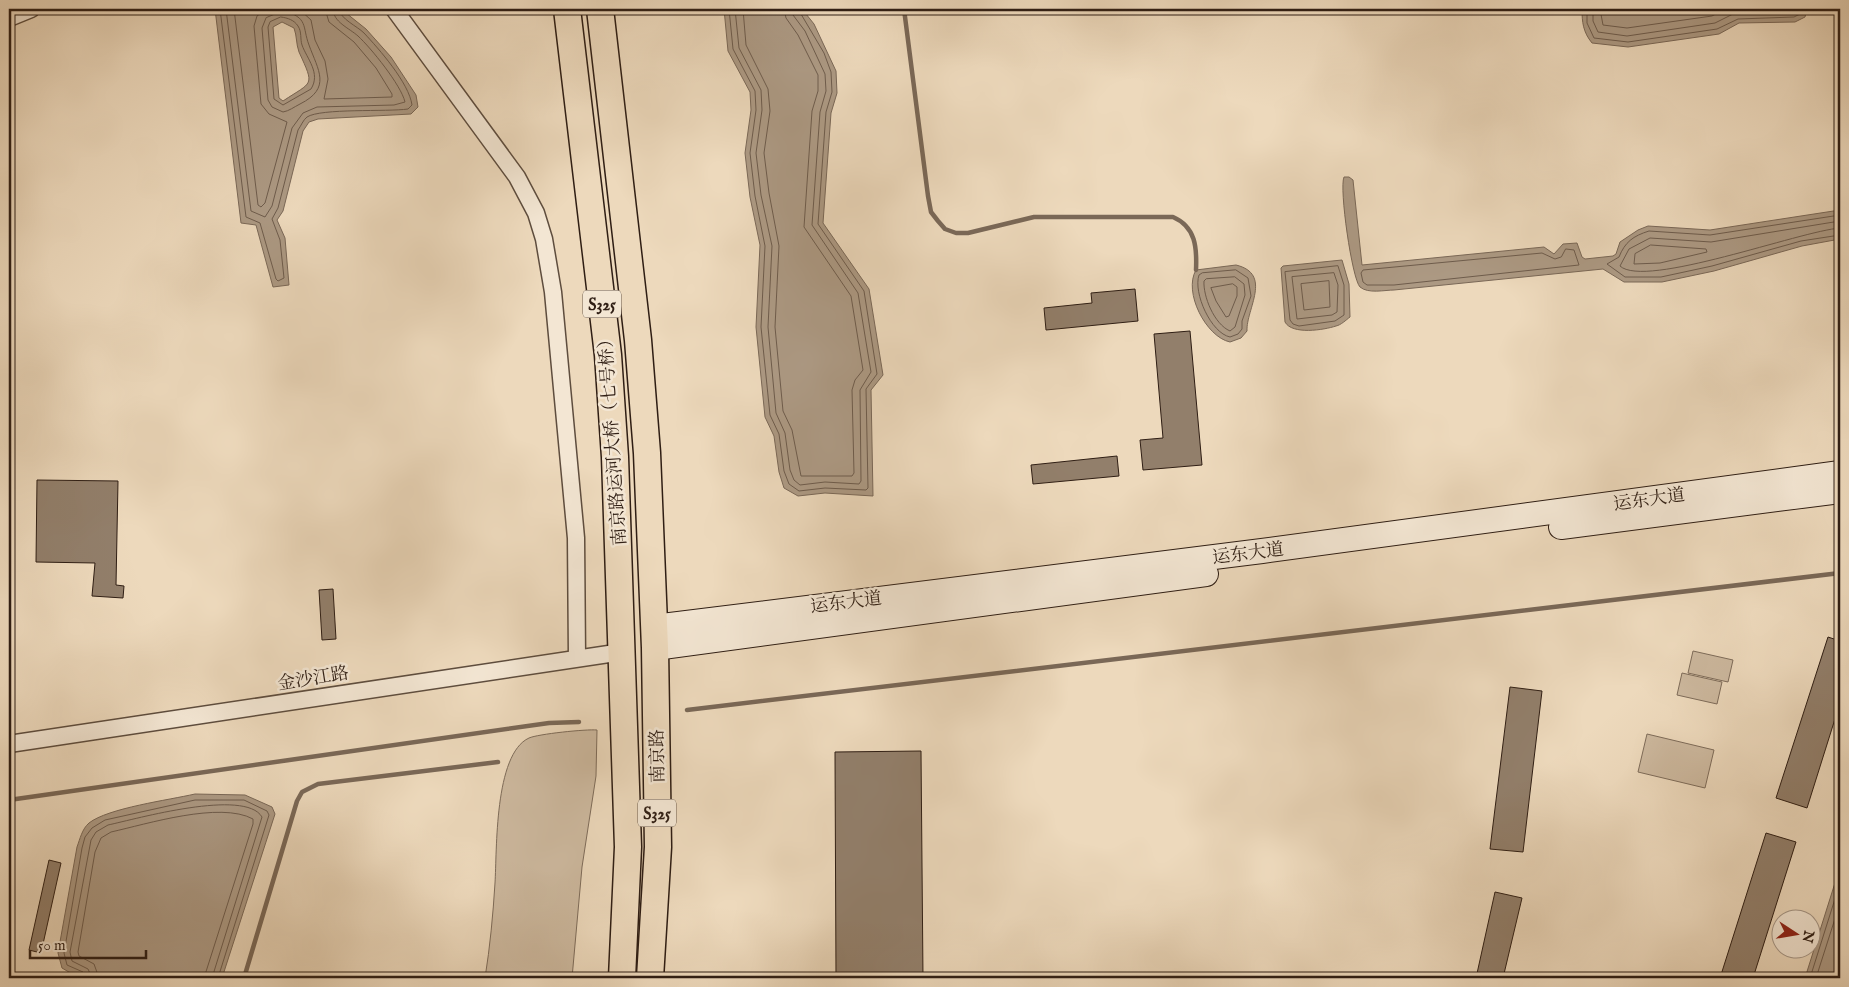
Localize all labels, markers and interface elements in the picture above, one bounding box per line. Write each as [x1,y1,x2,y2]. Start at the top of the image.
road number: S325 [583,290,621,318]
street label: 南京路运河大桥（七号桥） [594,329,633,546]
street label: 运东大道 [1612,484,1686,517]
street label: 运东大道 [1211,539,1285,570]
street label: 运东大道 [809,588,883,619]
street label: 金沙江路 [276,662,351,696]
street label: 南京路 [647,729,670,783]
road number: S325 [638,800,676,826]
north arrow [1772,910,1822,960]
scale bar [30,927,146,959]
text: N [1798,928,1818,944]
text: 50 m [38,936,66,955]

